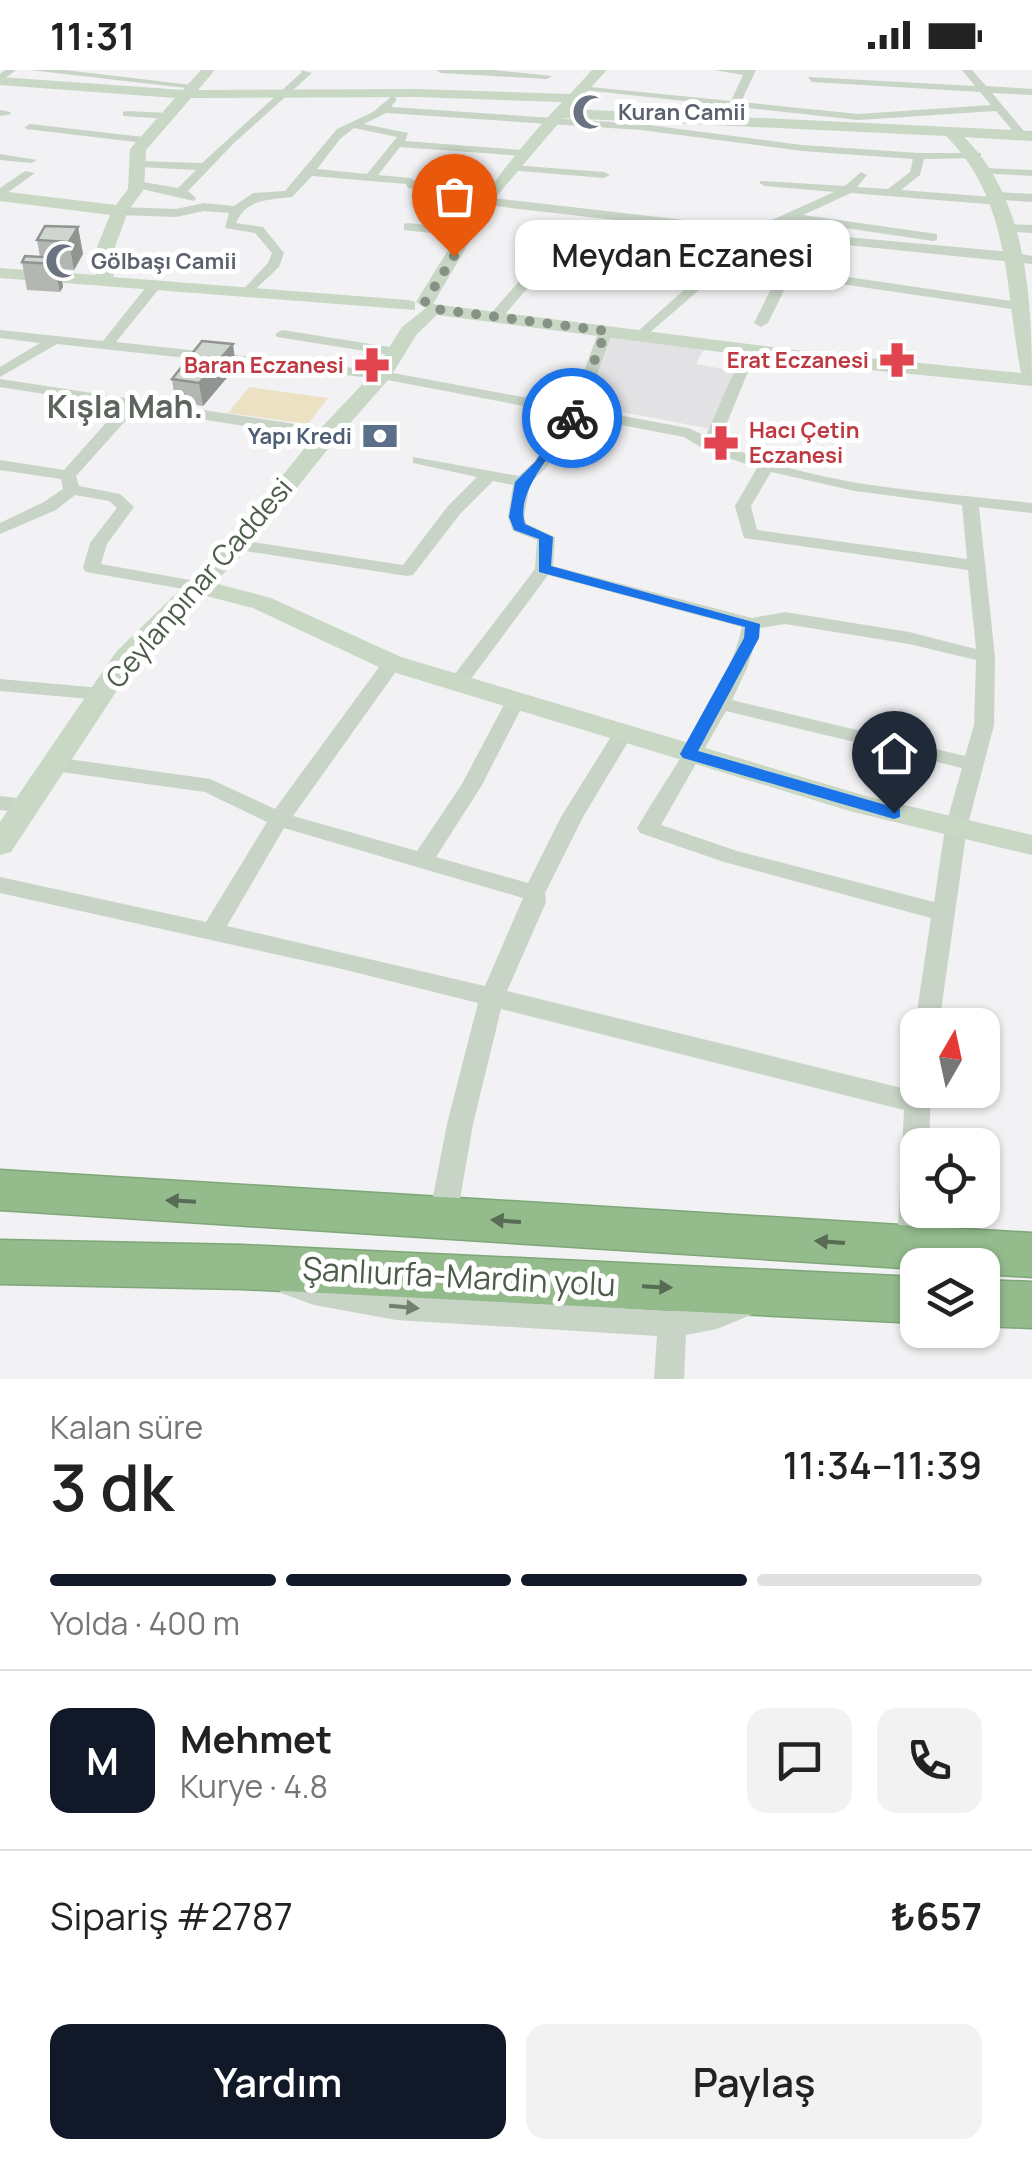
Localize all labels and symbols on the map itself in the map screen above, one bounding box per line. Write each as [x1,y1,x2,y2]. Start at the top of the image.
mosque icon: Kuran Camii [571,93,609,131]
place label: Kuran Camii [618,97,746,127]
pin [412,154,497,257]
callout: Meydan Eczanesi [514,221,849,291]
mosque icon: Gölbaşı Camii [44,242,82,280]
place label: Gölbaşı Camii [91,246,237,276]
pharmacy icon: Erat Eczanesi [878,341,916,379]
place label: Erat Eczanesi [727,345,869,375]
pharmacy icon: Baran Eczanesi [353,346,391,384]
place label: Baran Eczanesi [184,350,344,380]
courier [522,368,622,468]
district label: Kışla Mah. [47,384,203,428]
place label: Hacı Çetin Eczanesi [749,415,859,470]
bank icon: Yapı Kredi [361,417,399,455]
place label: Yapı Kredi [248,421,352,451]
pharmacy icon: Hacı Çetin Eczanesi [702,424,740,462]
street label: Ceylanpınar Caddesi [96,469,300,696]
pin [852,711,937,814]
north arrow [900,1008,1000,1108]
one-way arrow [165,1193,197,1209]
one-way arrow [489,1213,521,1229]
one-way arrow [813,1234,845,1250]
street label: Şanlıurfa-Mardin yolu [301,1246,617,1306]
one-way arrow [641,1279,673,1295]
one-way arrow [389,1300,421,1316]

